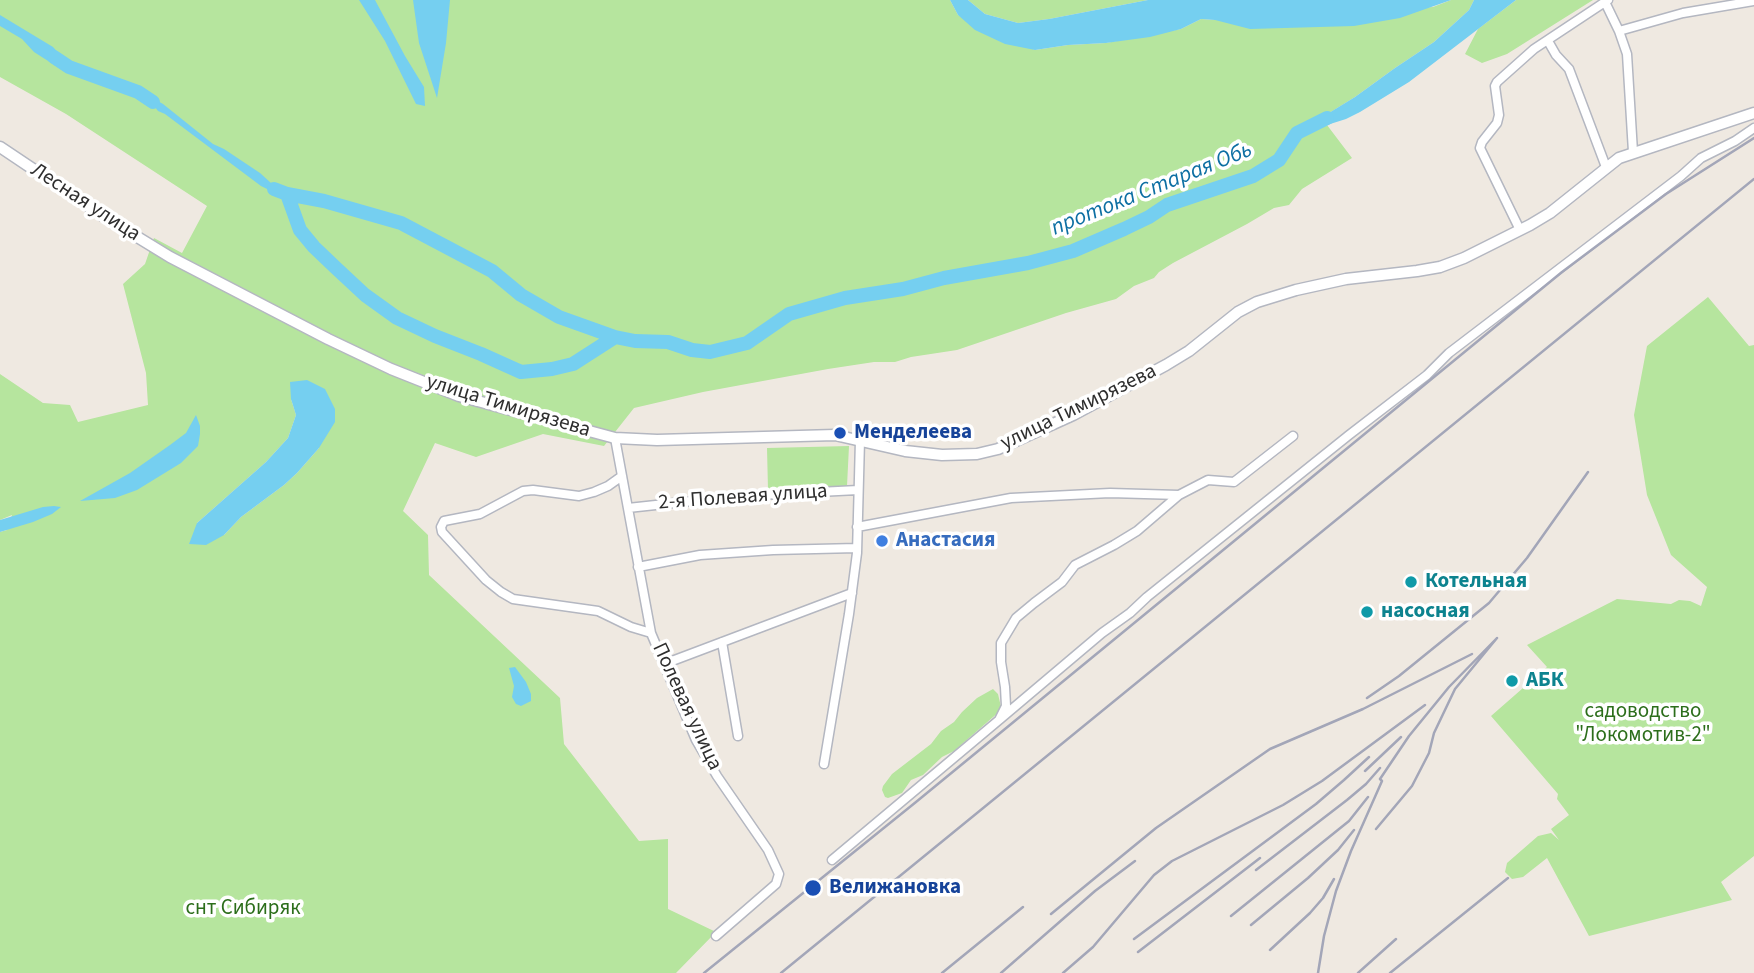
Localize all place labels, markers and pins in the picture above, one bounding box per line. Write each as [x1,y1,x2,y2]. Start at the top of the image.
place label: Менделеева [854,420,972,446]
marker: Менделеева [832,425,848,441]
place label: Анастасия [896,528,995,554]
marker: Анастасия [874,533,890,549]
place label: Котельная [1425,569,1527,595]
marker: Котельная [1403,574,1419,590]
place label: насосная [1381,599,1470,625]
marker: насосная [1359,604,1375,620]
place label: АБК [1526,668,1564,694]
marker: АБК [1504,673,1520,689]
place label: Велижановка [829,875,961,901]
marker: Велижановка [803,878,823,898]

